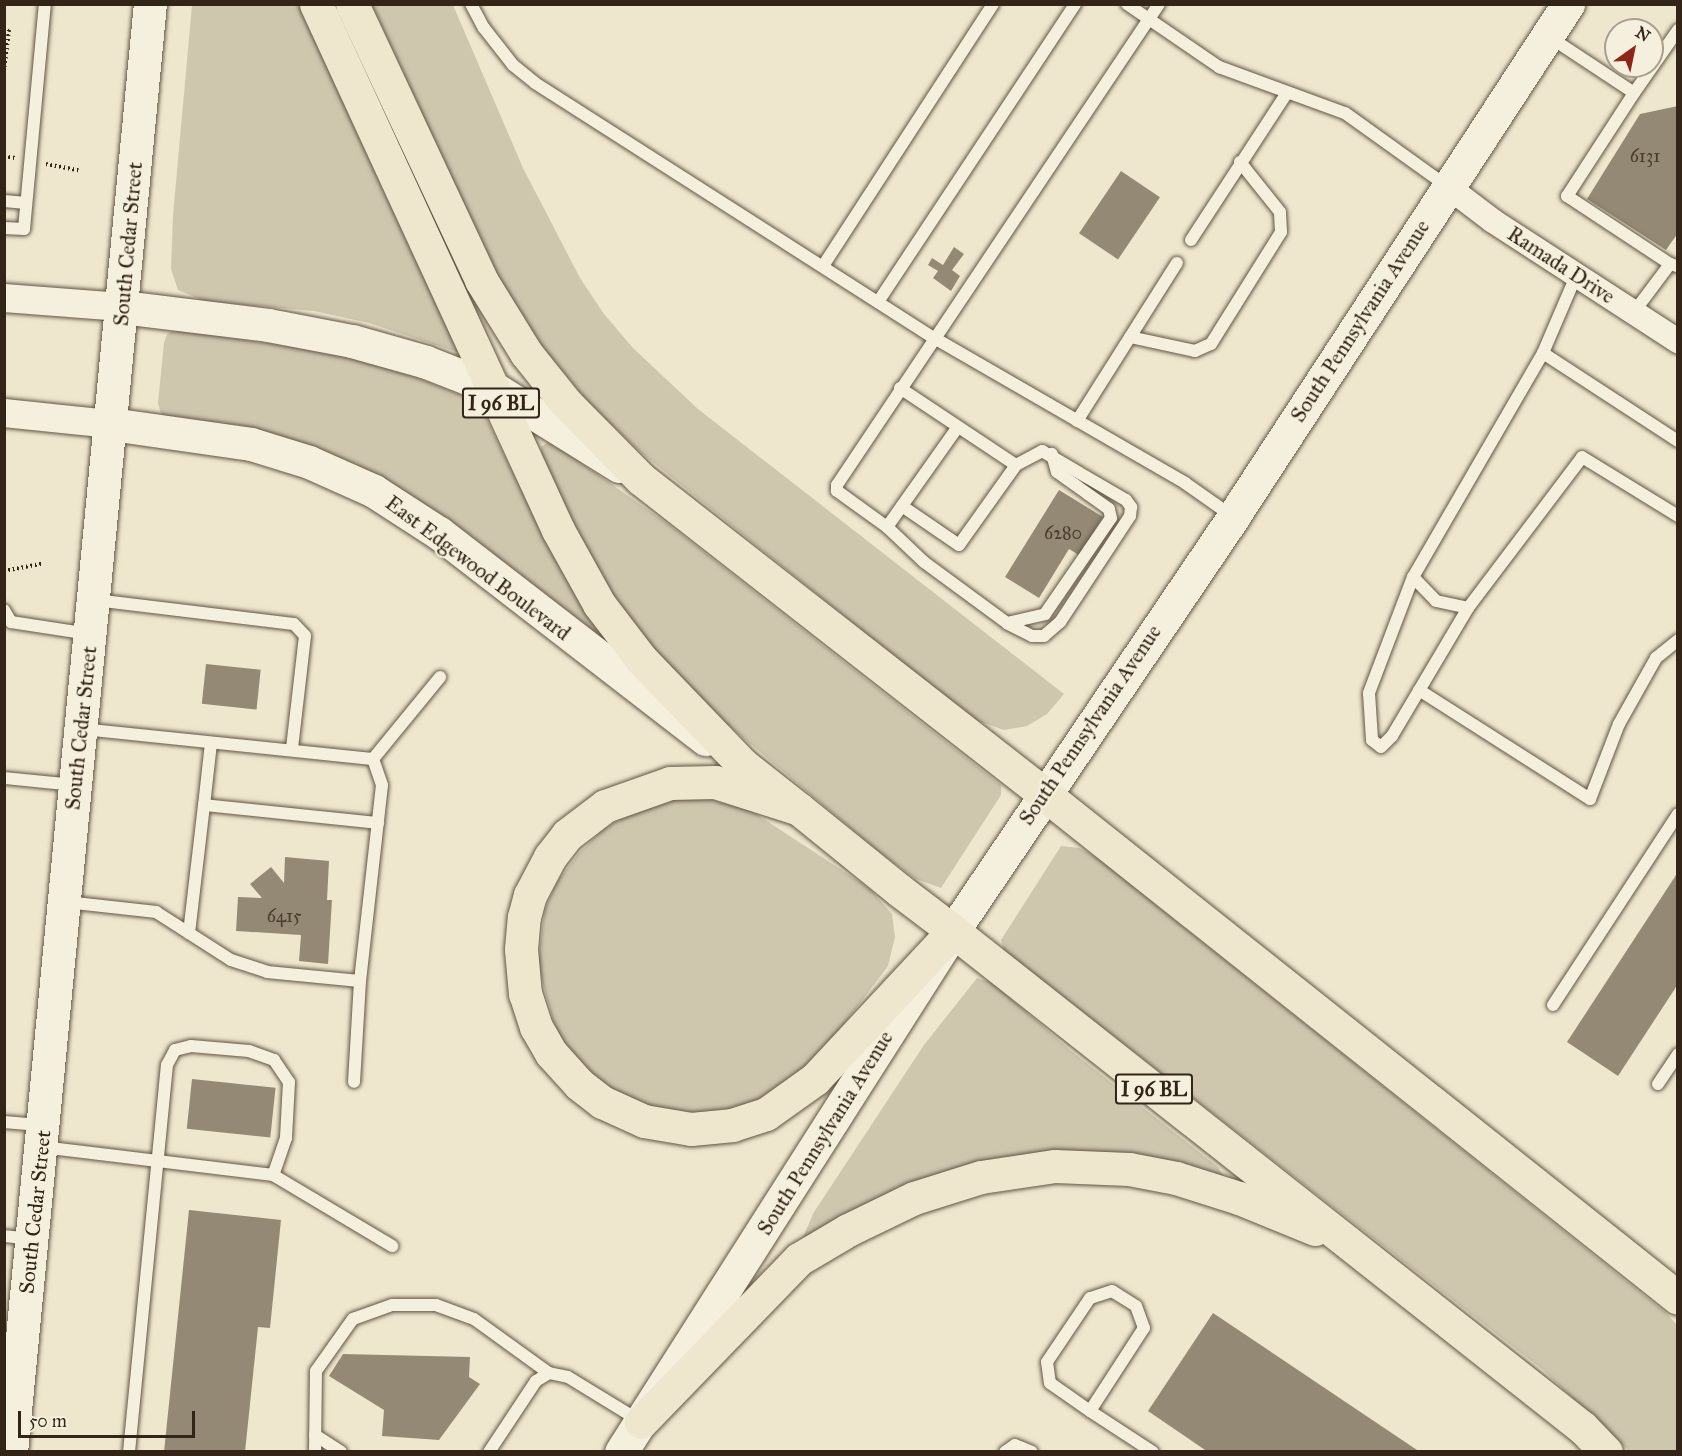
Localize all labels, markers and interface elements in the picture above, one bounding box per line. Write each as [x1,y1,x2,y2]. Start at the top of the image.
north arrow [1604,18,1664,78]
text: N [1632,22,1654,46]
house number: 6131 [1630,145,1660,167]
street label: South Cedar Street [108,161,148,327]
street label: South Pennsylvania Avenue [1285,215,1435,427]
street label: Ramada Drive [1503,221,1619,309]
road number: I 96 BL [460,386,542,420]
street label: East Edgewood Boulevard [381,490,575,646]
house number: 6280 [1044,522,1082,544]
street label: South Pennsylvania Avenue [1014,620,1166,830]
street label: South Cedar Street [60,645,102,811]
house number: 6415 [267,905,301,927]
street label: South Pennsylvania Avenue [752,1026,898,1240]
road number: I 96 BL [1114,1072,1194,1106]
street label: South Cedar Street [14,1129,56,1295]
scale bar [21,1399,198,1437]
text: 50 m [29,1410,67,1432]

